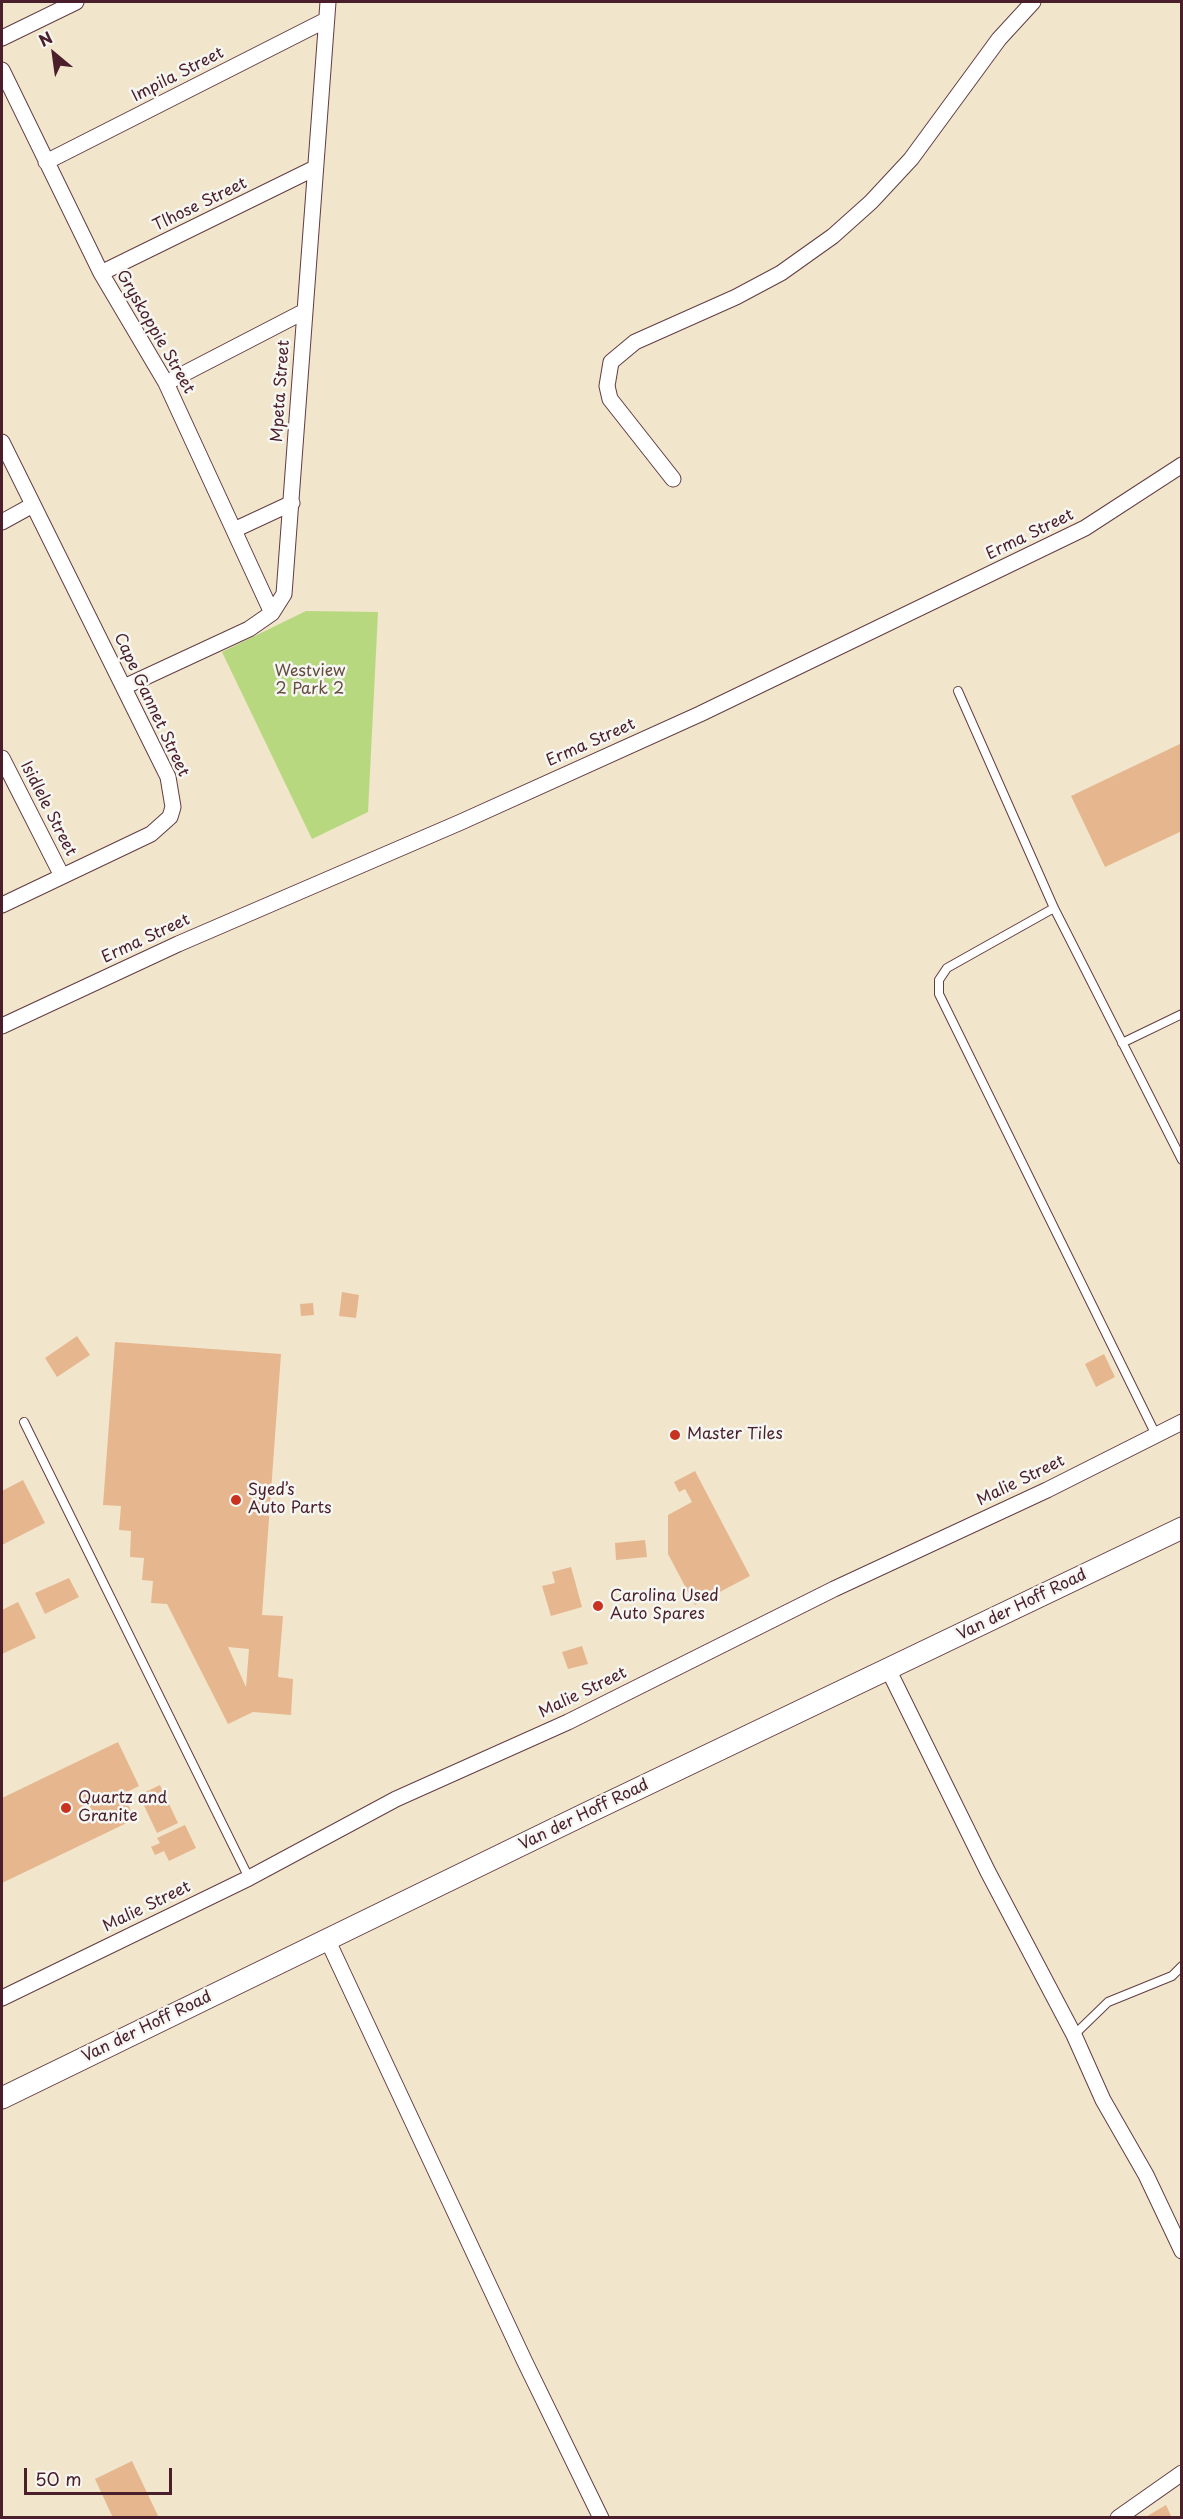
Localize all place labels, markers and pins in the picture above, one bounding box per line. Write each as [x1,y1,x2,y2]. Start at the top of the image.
place label: Master Tiles [687,1425,783,1445]
marker: Master Tiles [668,1428,682,1442]
place label: Syed’s Auto Parts [248,1481,332,1519]
marker: Syed’s Auto Parts [229,1493,243,1507]
place label: Carolina Used Auto Spares [610,1587,719,1625]
marker: Carolina Used Auto Spares [591,1599,605,1613]
place label: Quartz and Granite [78,1789,167,1827]
marker: Quartz and Granite [59,1801,73,1815]

